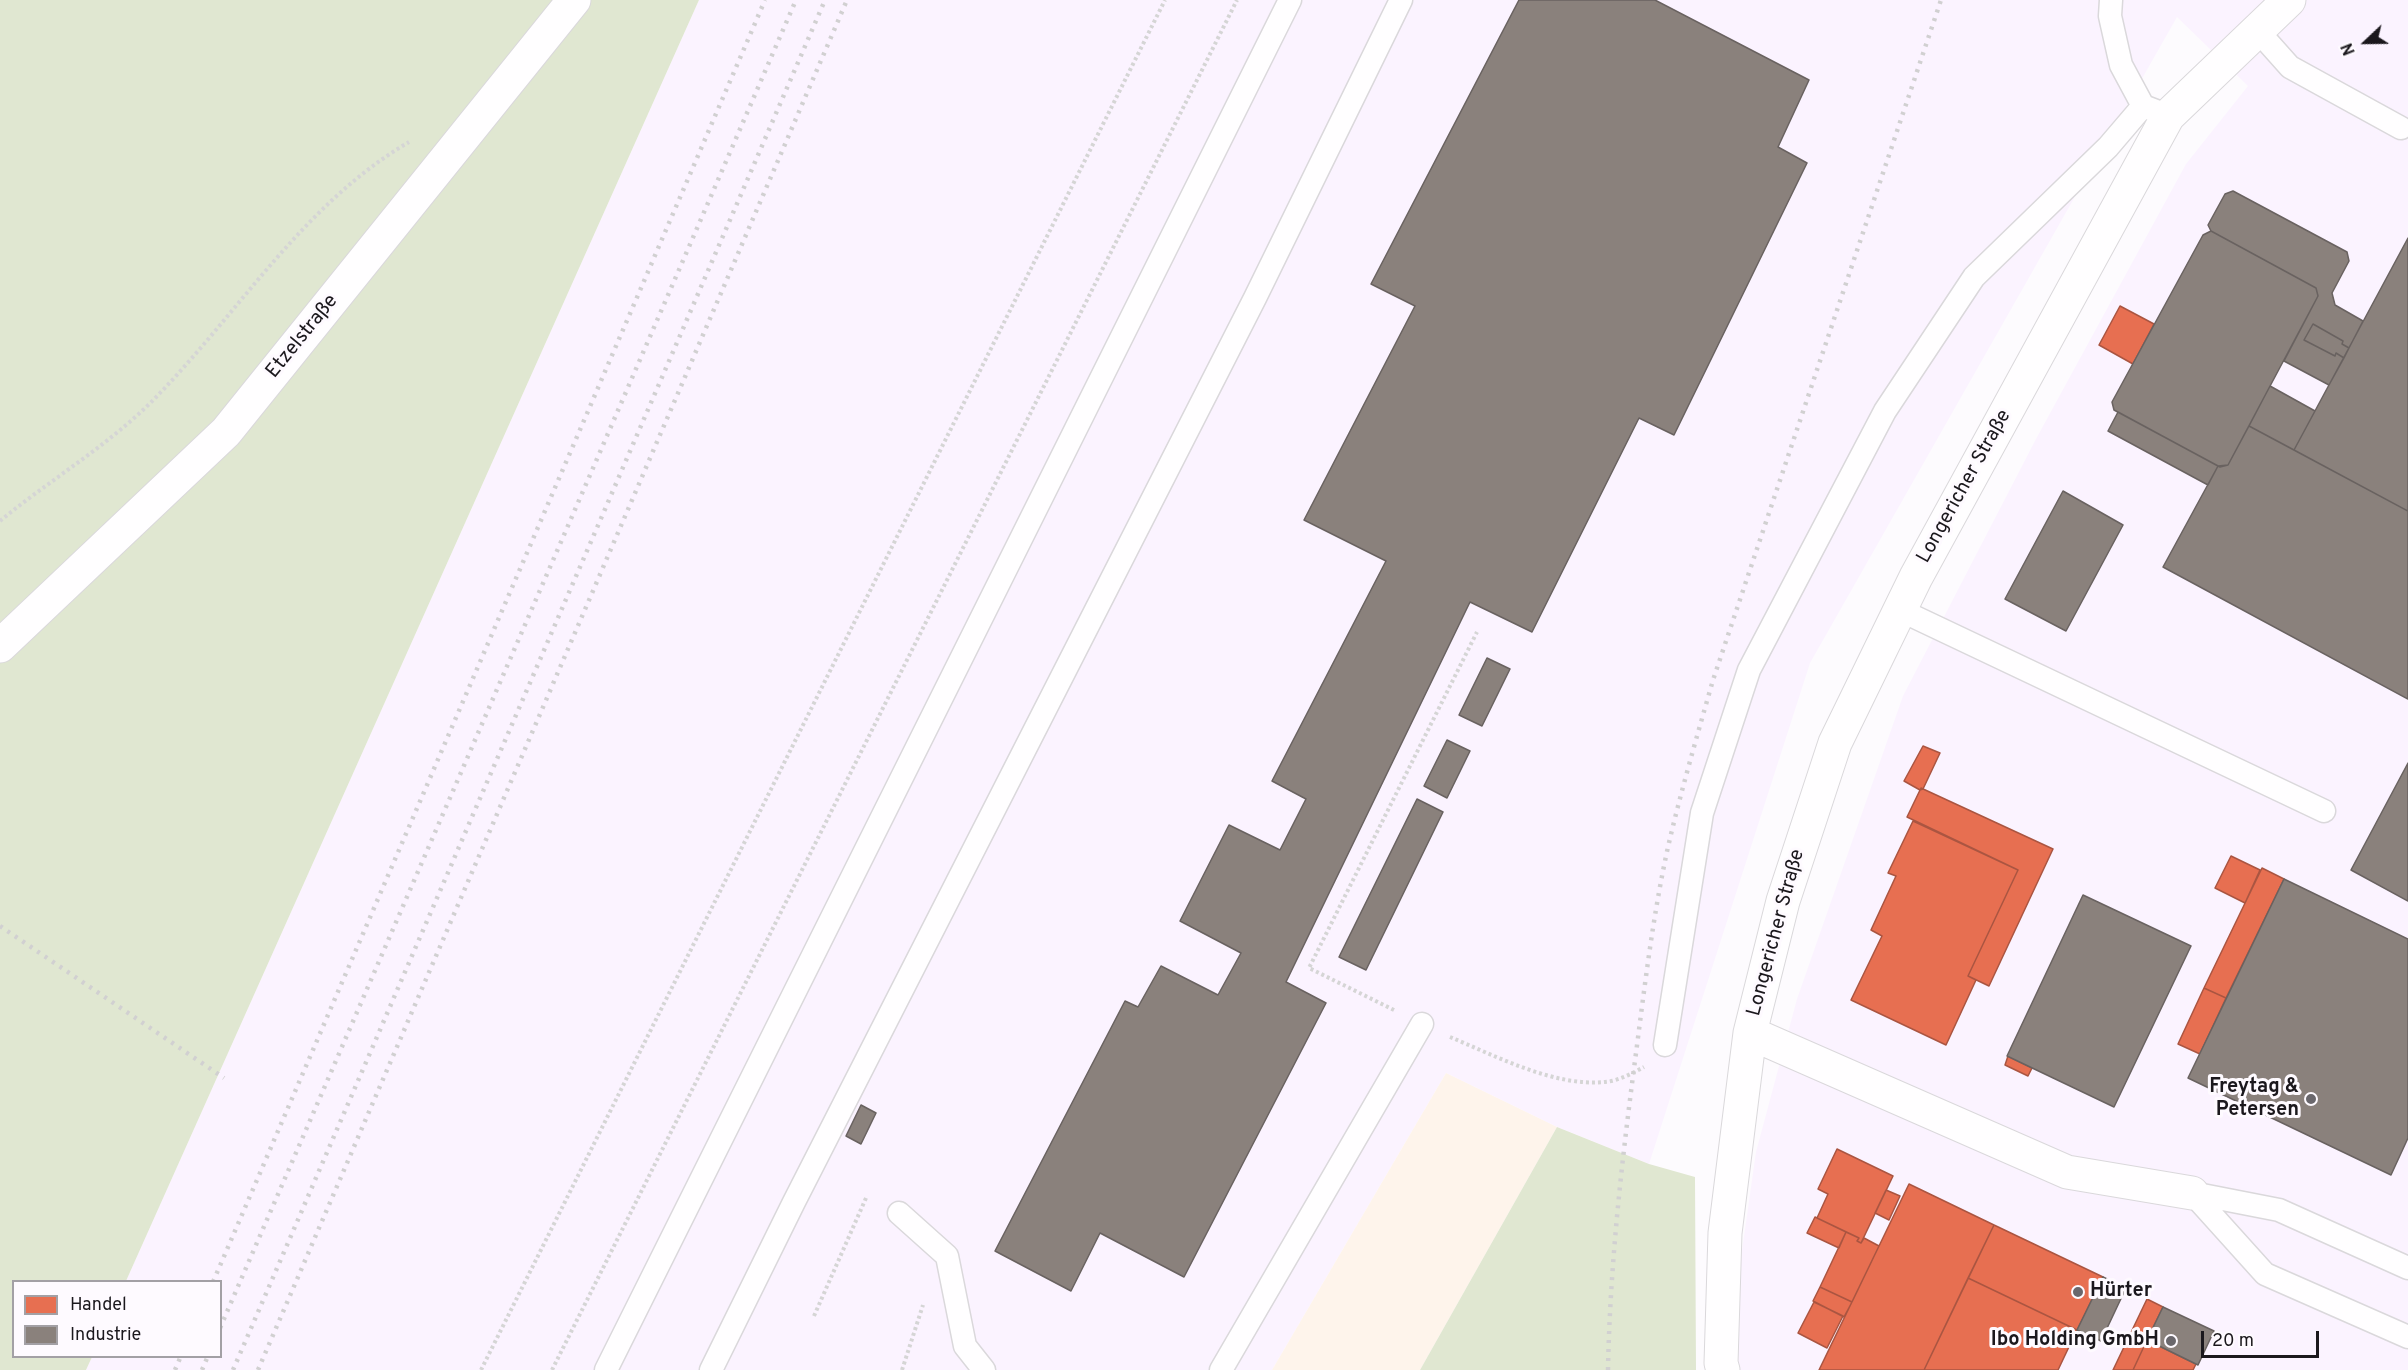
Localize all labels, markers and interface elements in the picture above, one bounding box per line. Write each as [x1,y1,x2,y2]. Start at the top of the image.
north arrow [2336,12,2396,72]
text: N [2338,40,2361,58]
street label: Etzelstraße [262,290,344,384]
street label: Longericher Straße [1913,406,2017,568]
street label: Longericher Straße [1743,847,1811,1019]
place label: Freytag & Petersen [2209,1076,2299,1123]
marker: Freytag & Petersen [2304,1092,2318,1106]
legend [12,1280,222,1358]
place label: Hürter [2090,1280,2152,1304]
marker: Hürter [2071,1285,2085,1299]
text: Handel [70,1294,127,1317]
scale bar [2204,1319,2322,1357]
text: Industrie [70,1324,141,1347]
place label: Ibo Holding GmbH [1991,1329,2159,1353]
text: 20 m [2212,1330,2254,1353]
marker: Ibo Holding GmbH [2164,1334,2178,1348]

